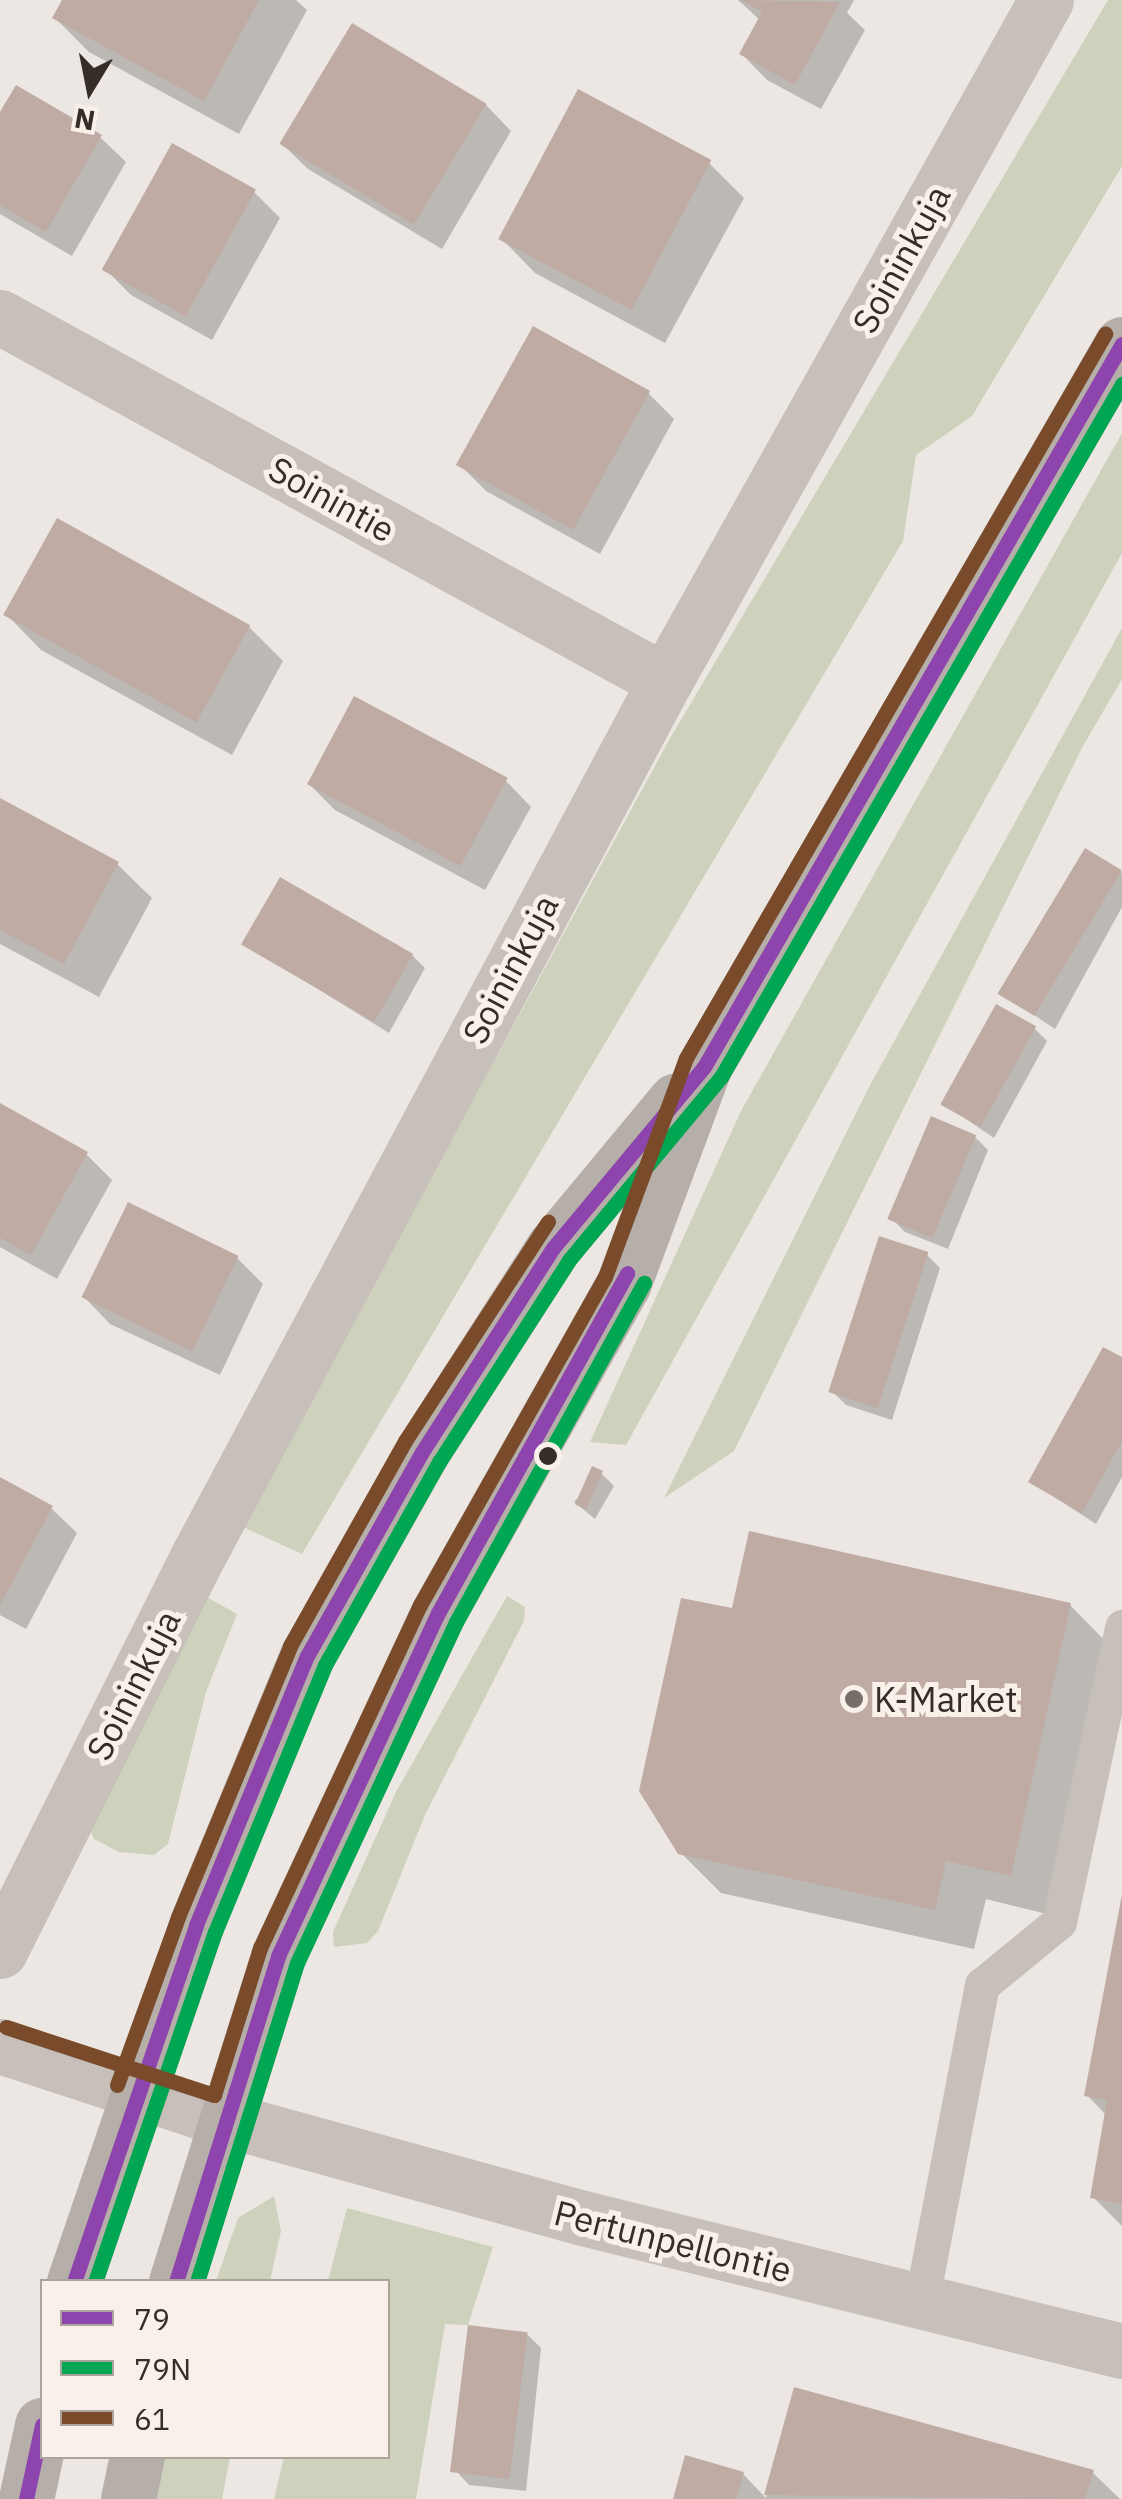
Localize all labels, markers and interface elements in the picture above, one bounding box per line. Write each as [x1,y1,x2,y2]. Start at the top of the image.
north arrow [40,40,140,140]
text: N [72,100,98,140]
street label: Soininkuja [843,178,959,340]
street label: Soinintie [262,447,402,551]
street label: Soininkuja [453,887,567,1051]
unlabelled marker [538,1446,558,1466]
street label: Soininkuja [77,1603,189,1767]
place label: K-Market [874,1678,1018,1720]
marker: K-Market [843,1688,865,1710]
street label: Pertunpellontie [550,2191,796,2291]
legend [40,2279,390,2459]
text: 79 [134,2299,170,2338]
text: 79N [134,2349,191,2388]
text: 61 [134,2399,170,2438]

